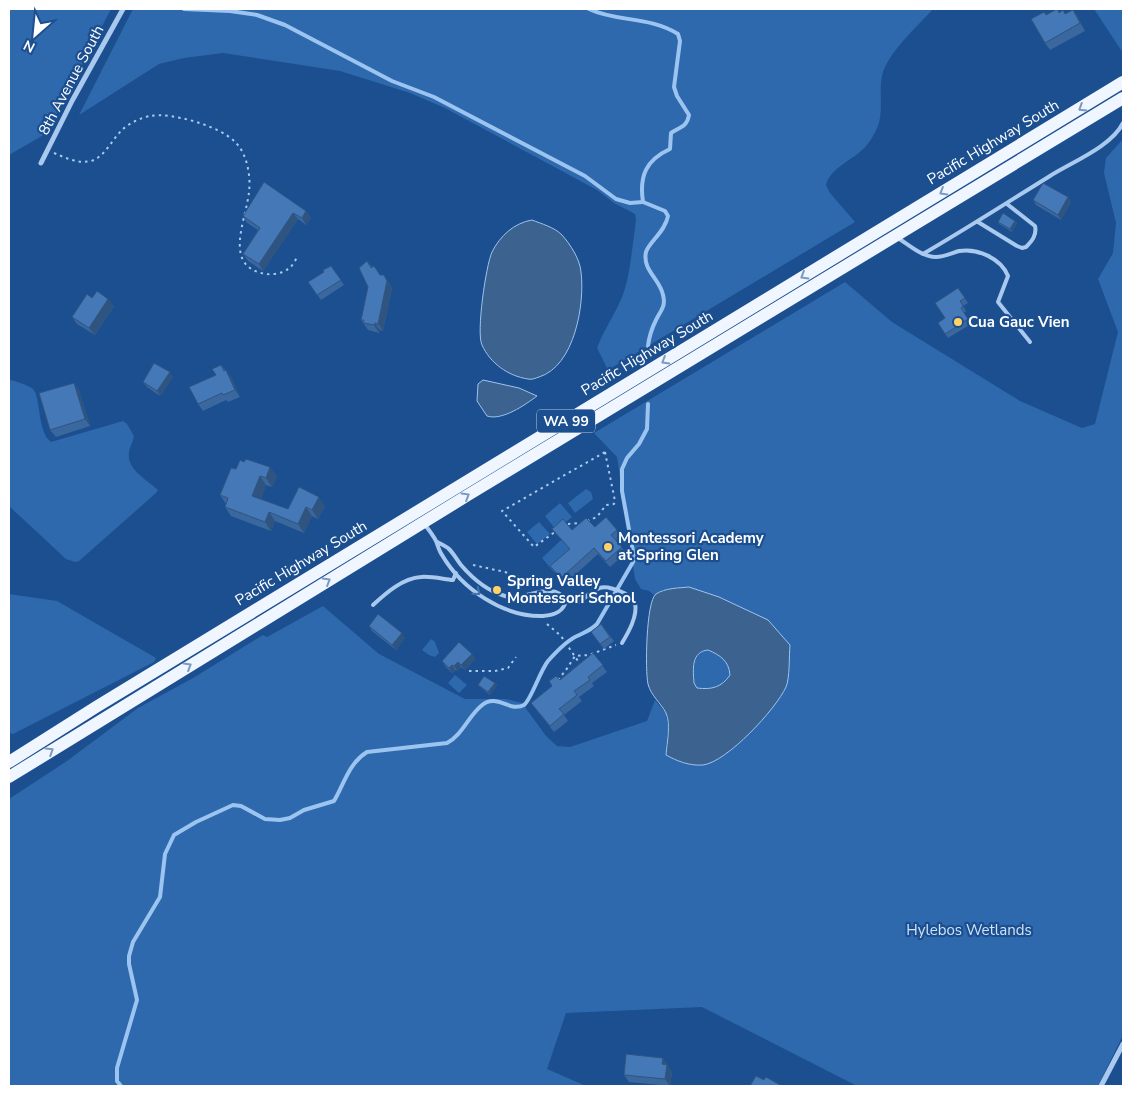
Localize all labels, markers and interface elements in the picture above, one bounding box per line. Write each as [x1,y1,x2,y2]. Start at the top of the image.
north arrow [10,10,60,60]
street label: 8th Avenue South [34,22,108,138]
text: N [20,35,38,57]
street label: Pacific Highway South [923,95,1063,189]
one-way arrow [1078,101,1087,111]
one-way arrow [939,185,948,195]
one-way arrow [800,270,809,280]
street label: Pacific Highway South [577,306,717,400]
place label: Cua Gauc Vien [968,312,1069,332]
marker: Cua Gauc Vien [952,316,964,328]
one-way arrow [662,354,671,364]
road number: WA 99 [537,410,595,432]
one-way arrow [460,493,469,503]
street label: Pacific Highway South [231,516,371,610]
place label: Montessori Academy at Spring Glen [618,528,764,565]
marker: Montessori Academy at Spring Glen [602,541,614,553]
place label: Spring Valley Montessori School [507,571,636,608]
one-way arrow [322,578,331,588]
marker: Spring Valley Montessori School [491,584,503,596]
one-way arrow [471,587,480,596]
one-way arrow [183,662,192,672]
one-way arrow [45,747,54,757]
park label: Hylebos Wetlands [906,920,1032,940]

